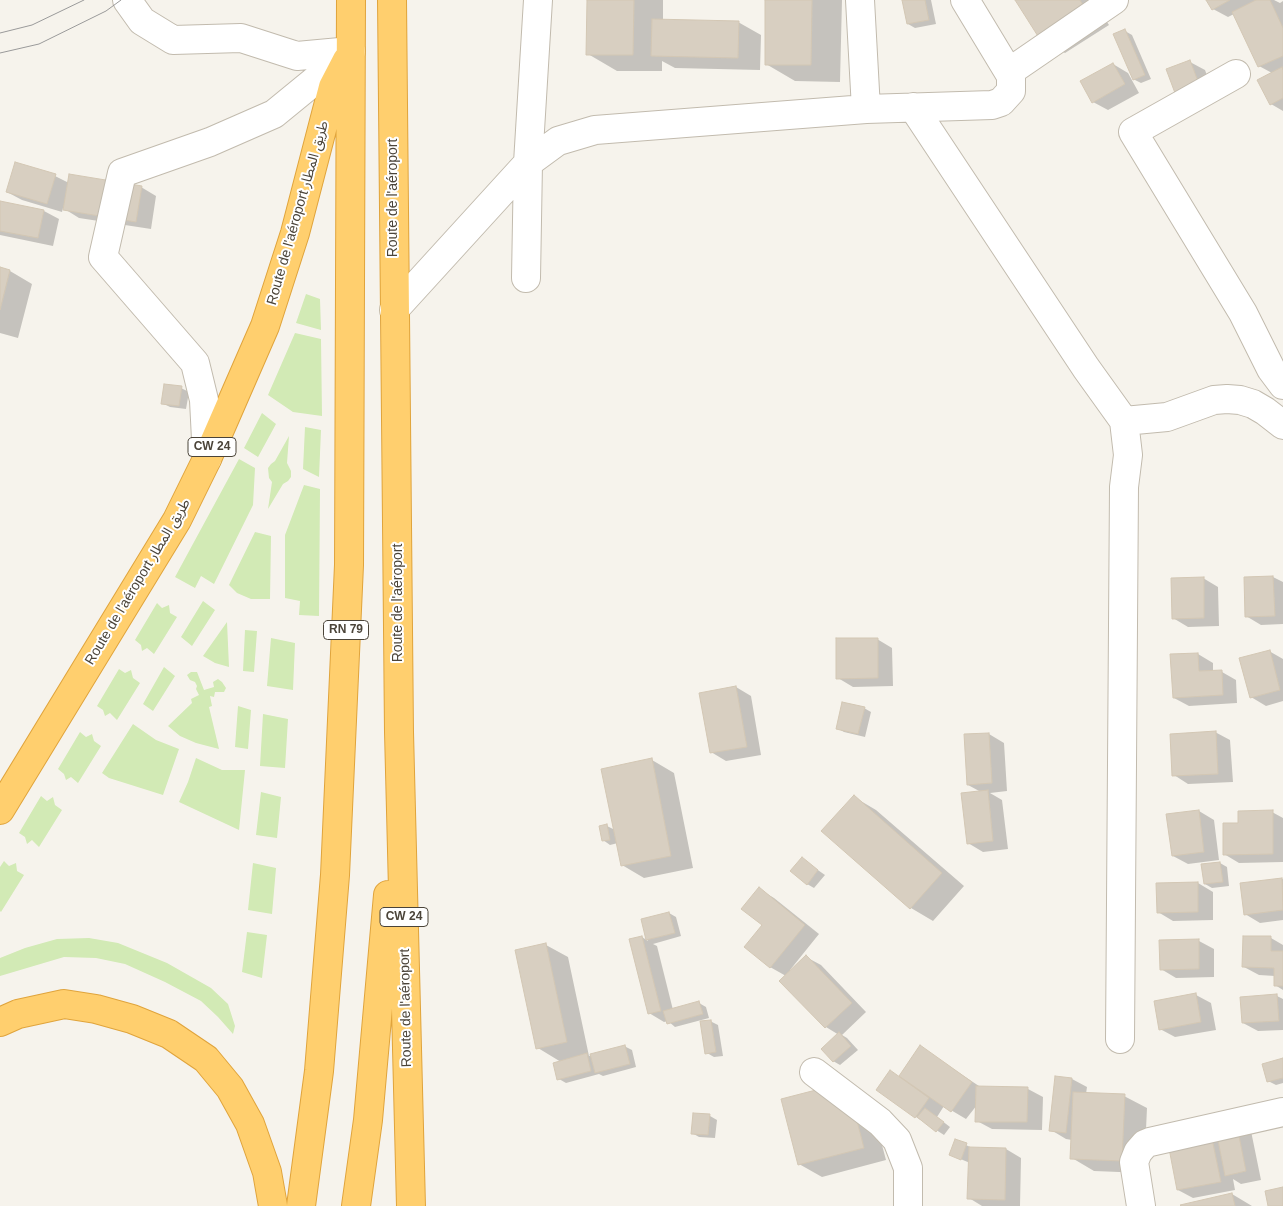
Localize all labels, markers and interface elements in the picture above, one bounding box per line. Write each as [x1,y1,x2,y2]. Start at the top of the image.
street label: Route de l'aéroport طريق المطار [264,119,332,307]
street label: Route de l'aéroport [385,139,401,257]
road number: CW 24 [188,438,236,457]
street label: Route de l'aéroport طريق المطار [82,496,194,668]
street label: Route de l'aéroport [390,544,406,662]
road number: RN 79 [324,620,368,640]
road number: CW 24 [380,908,428,926]
street label: Route de l'aéroport [397,949,415,1067]

